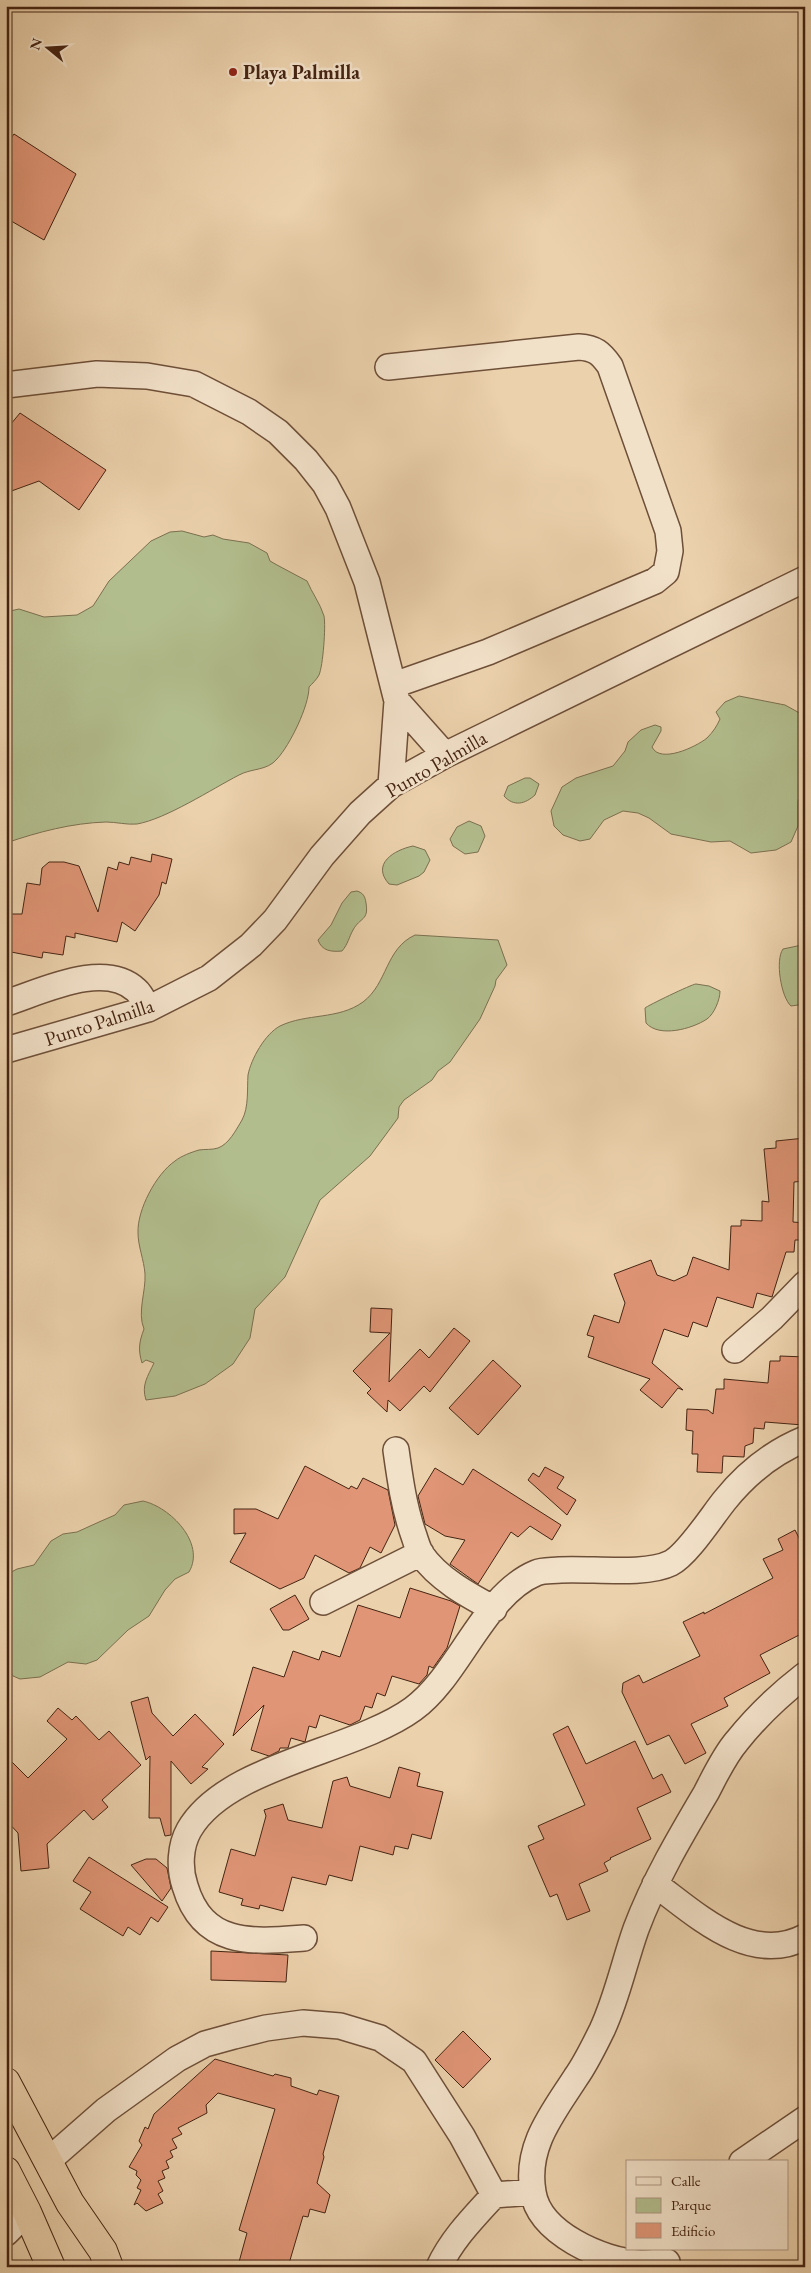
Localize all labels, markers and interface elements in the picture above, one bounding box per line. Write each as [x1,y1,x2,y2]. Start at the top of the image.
north arrow [22,22,72,72]
text: N [25,35,46,52]
place label: Playa Palmilla [243,59,360,85]
marker: Playa Palmilla [227,66,239,78]
street label: Punto Palmilla [380,724,492,804]
street label: Punto Palmilla [41,992,157,1052]
legend [626,2160,788,2250]
text: Calle [671,2171,701,2190]
text: Parque [671,2195,711,2214]
text: Edificio [671,2221,715,2240]

